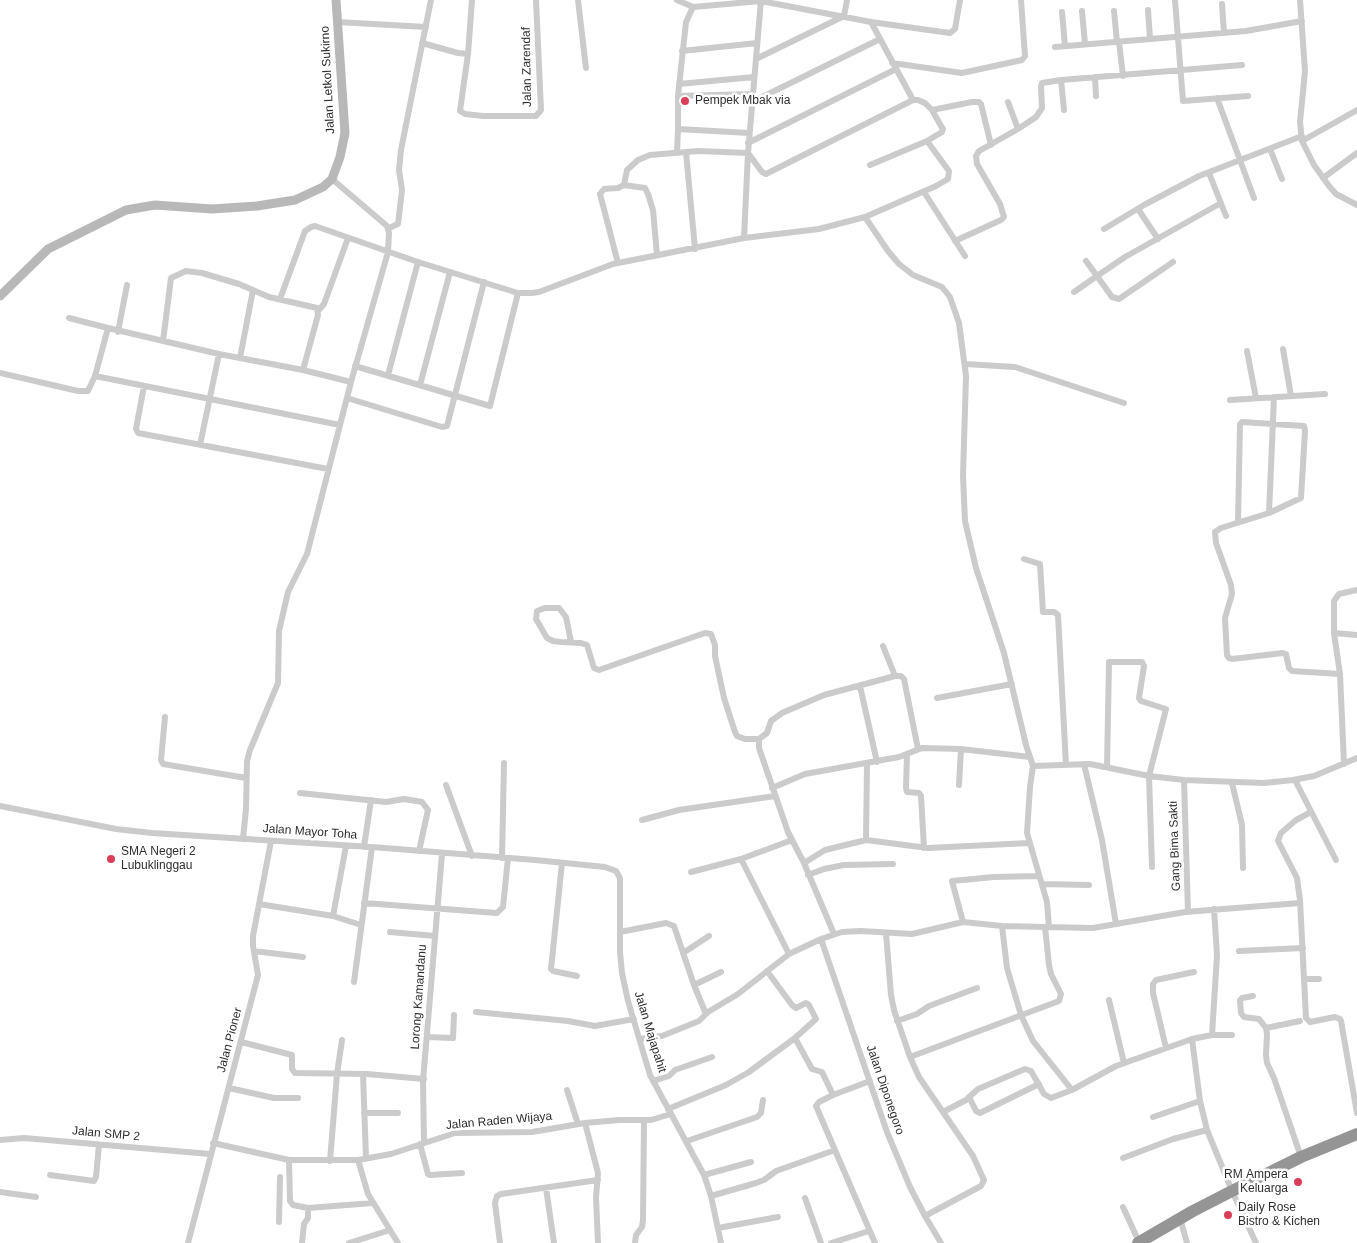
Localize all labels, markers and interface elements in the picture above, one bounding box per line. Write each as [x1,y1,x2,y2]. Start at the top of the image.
street label: Jalan Letkol Sukirno [318,26,338,134]
street label: Jalan Zarendaf [519,27,535,107]
place label: Pempek Mbak via [695,94,790,108]
marker: Pempek Mbak via [679,95,691,107]
street label: Gang Bima Sakti [1166,801,1184,891]
street label: Jalan Mayor Toha [262,822,358,842]
place label: SMA Negeri 2 Lubuklinggau [121,845,196,873]
marker: SMA Negeri 2 Lubuklinggau [105,853,117,865]
street label: Lorong Kamandanu [408,944,430,1050]
street label: Jalan Majapahit [631,990,669,1074]
street label: Jalan Pioner [214,1006,246,1074]
street label: Jalan Diponegoro [863,1043,907,1137]
street label: Jalan Raden Wijaya [445,1109,553,1133]
street label: Jalan SMP 2 [71,1124,141,1144]
place label: RM Ampera Keluarga [1224,1168,1288,1196]
marker: RM Ampera Keluarga [1292,1176,1304,1188]
place label: Daily Rose Bistro & Kichen [1238,1201,1320,1229]
marker: Daily Rose Bistro & Kichen [1222,1209,1234,1221]

